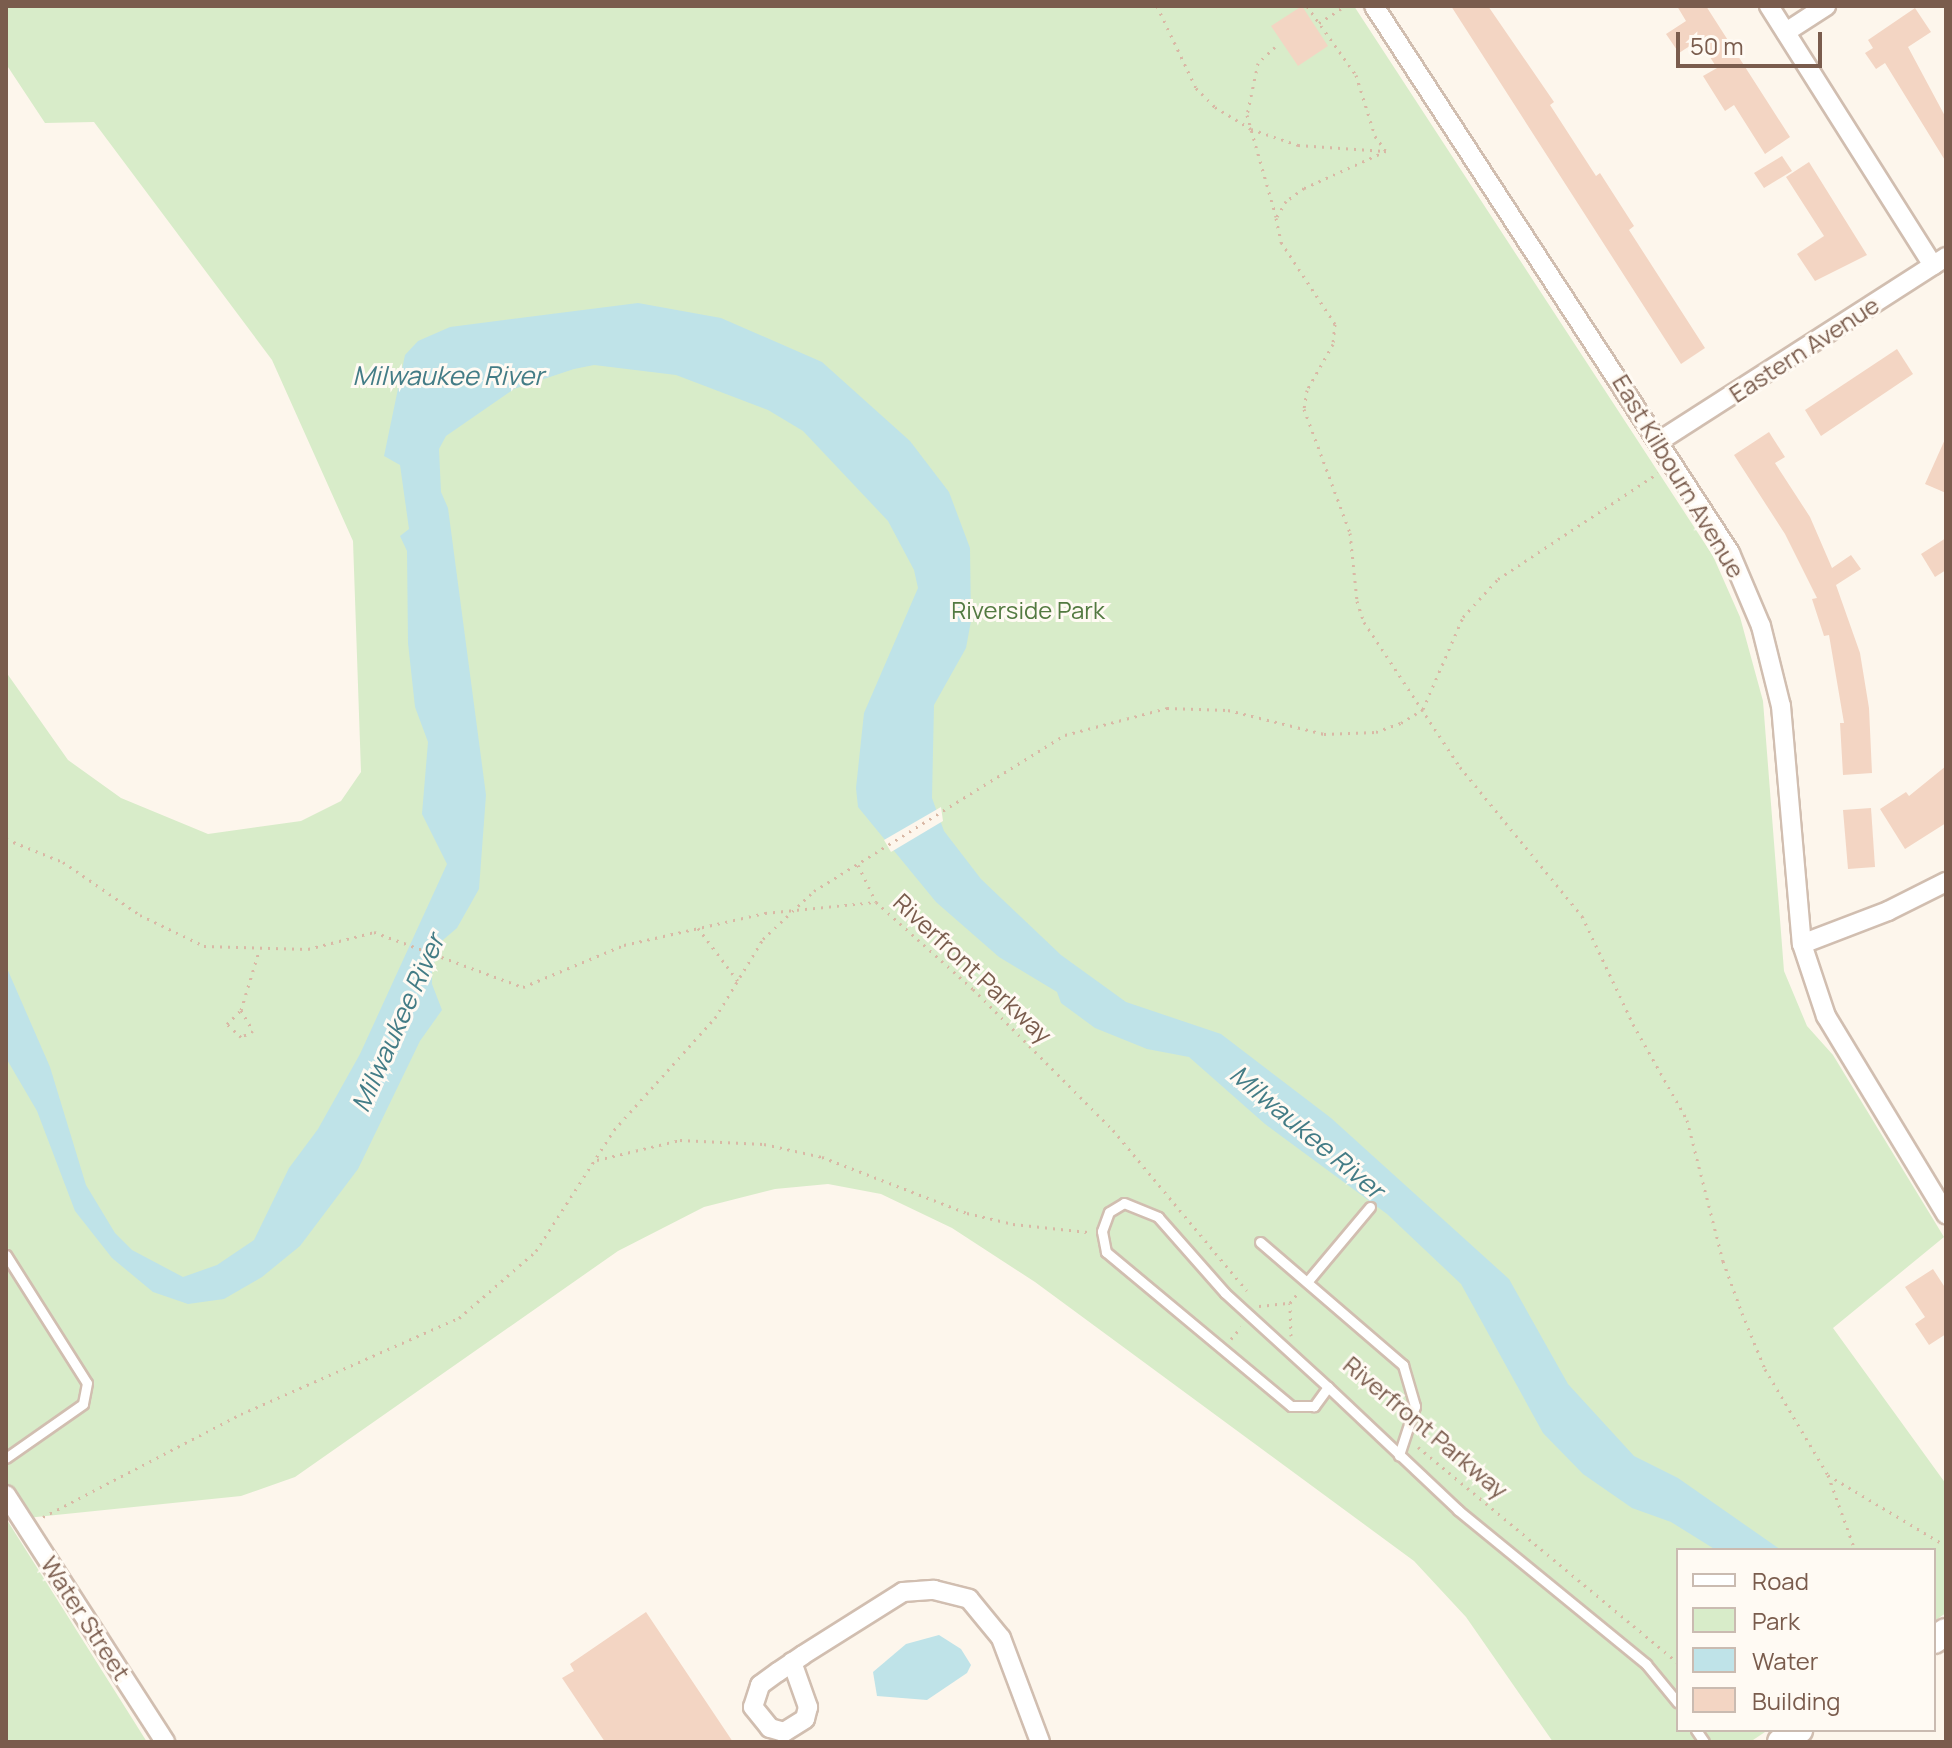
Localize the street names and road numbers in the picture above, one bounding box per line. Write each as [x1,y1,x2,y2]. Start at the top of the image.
street label: Eastern Avenue [1724,290,1884,408]
street label: East Kilbourn Avenue [1607,369,1751,583]
street label: Riverfront Parkway [888,887,1058,1049]
street label: Riverfront Parkway [1338,1350,1514,1504]
street label: Water Street [35,1551,137,1685]

